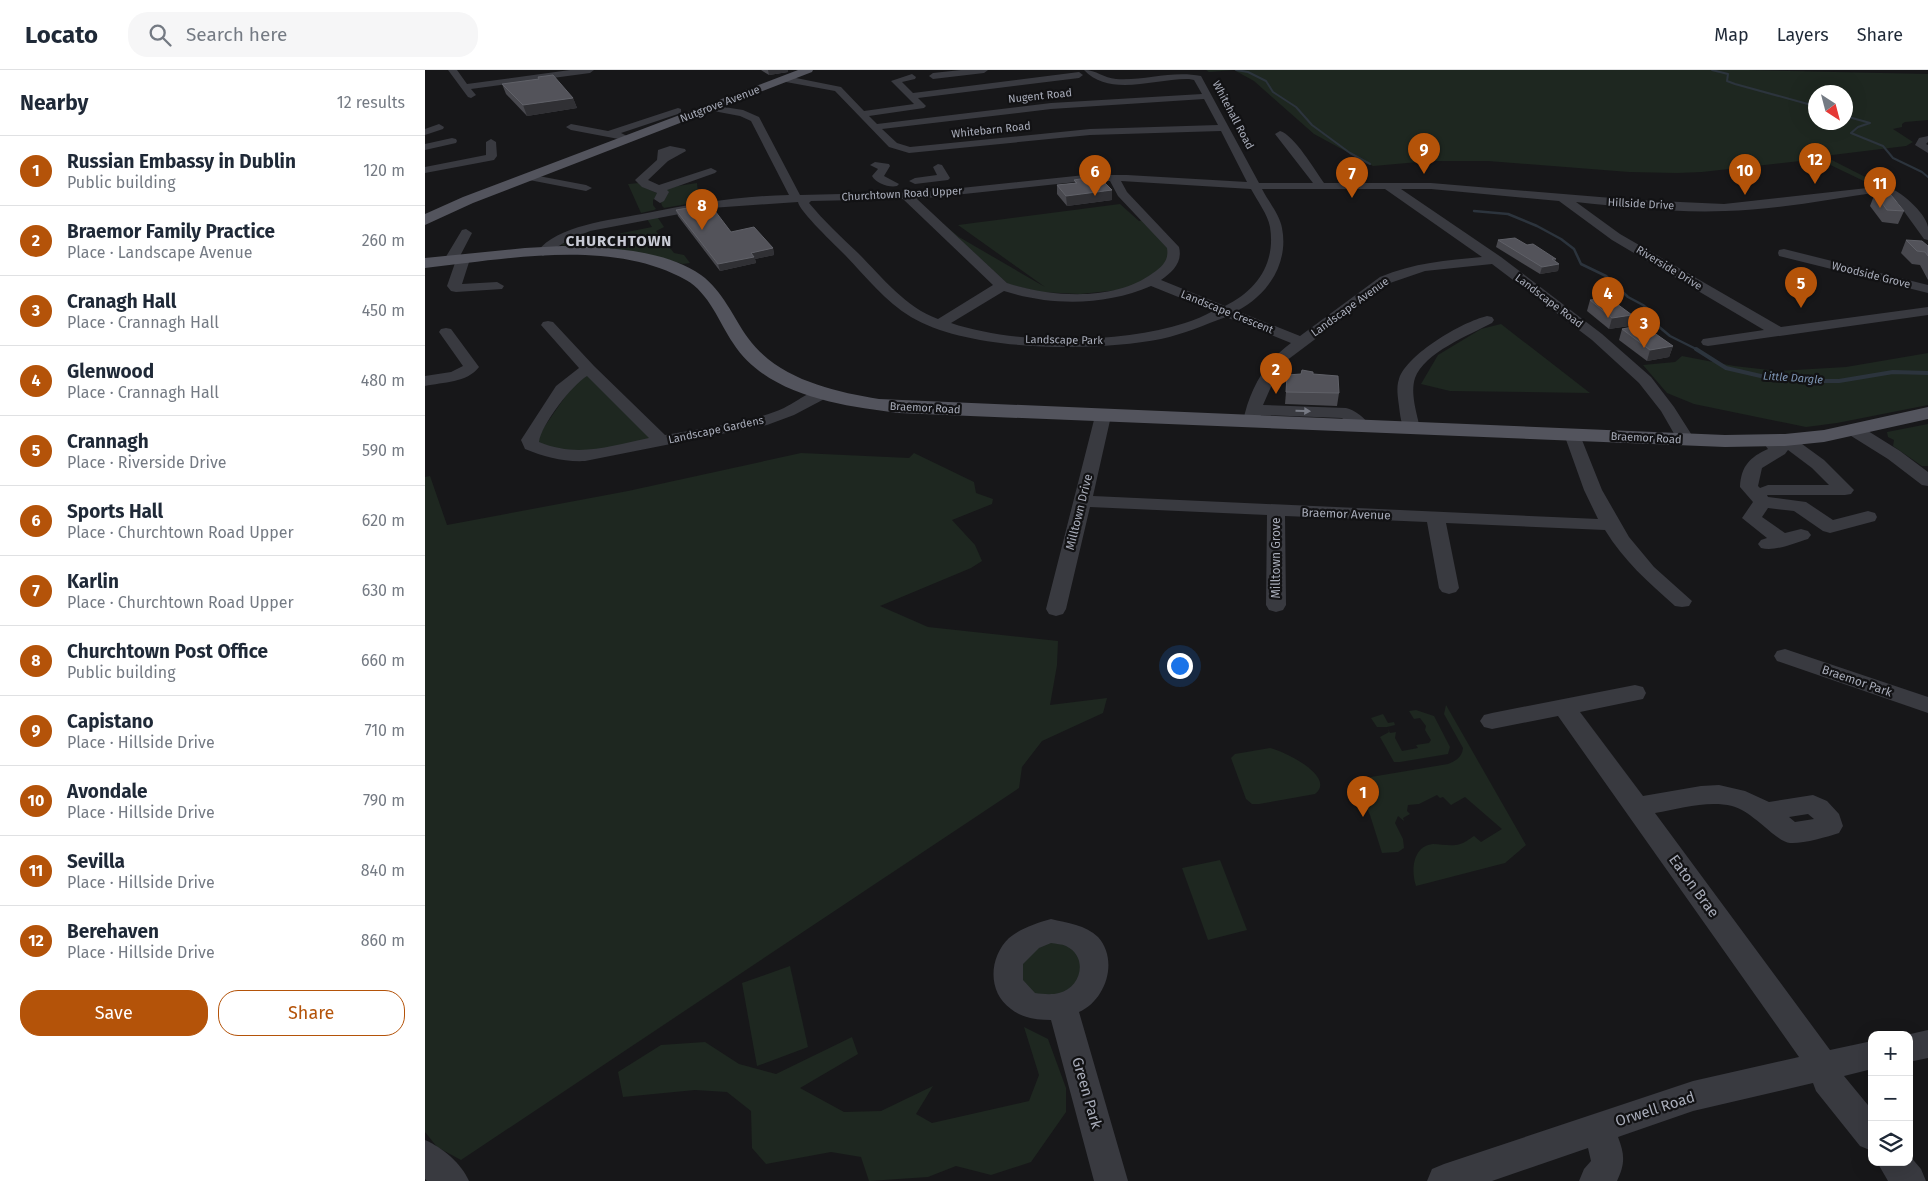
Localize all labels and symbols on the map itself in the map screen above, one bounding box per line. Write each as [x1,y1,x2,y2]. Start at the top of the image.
street label: Whitehall Road [1210,79,1256,151]
street label: Nutgrove Avenue [678,83,762,125]
north arrow [1808,85,1853,130]
street label: Nugent Road [1007,86,1073,106]
street label: Whitebarn Road [951,119,1031,141]
pin: 9 [1408,133,1440,174]
pin: 12 [1799,143,1831,184]
pin: 10 [1729,154,1761,195]
pin: 6 [1079,155,1111,196]
pin: 7 [1336,157,1368,198]
pin: 11 [1864,167,1896,208]
street label: Churchtown Road Upper [841,184,963,204]
pin: 8 [686,189,718,230]
street label: Hillside Drive [1607,196,1675,212]
district label: CHURCHTOWN [566,232,672,250]
street label: Riverside Drive [1634,243,1704,293]
street label: Woodside Grove [1830,259,1912,291]
pin: 5 [1785,267,1817,308]
street label: Landscape Road [1513,271,1585,331]
street label: Landscape Avenue [1309,275,1391,339]
pin: 4 [1592,277,1624,318]
street label: Landscape Crescent [1179,288,1275,336]
pin: 3 [1628,307,1660,348]
street label: Landscape Park [1025,333,1103,347]
pin: 2 [1260,353,1292,394]
water label: Little Dargle [1763,369,1824,387]
street label: Braemor Road [889,400,961,416]
one-way arrow [1295,408,1311,416]
street label: Landscape Gardens [667,414,765,446]
street label: Braemor Road [1610,430,1682,446]
street label: Milltown Drive [1063,473,1095,551]
street label: Braemor Avenue [1301,505,1391,523]
street label: Milltown Grove [1269,518,1283,598]
your location [1167,653,1193,679]
street label: Braemor Park [1820,662,1895,700]
pin: 1 [1347,776,1379,817]
street label: Eaton Brae [1665,851,1723,921]
street label: Green Park [1068,1055,1106,1131]
street label: Orwell Road [1613,1088,1697,1130]

